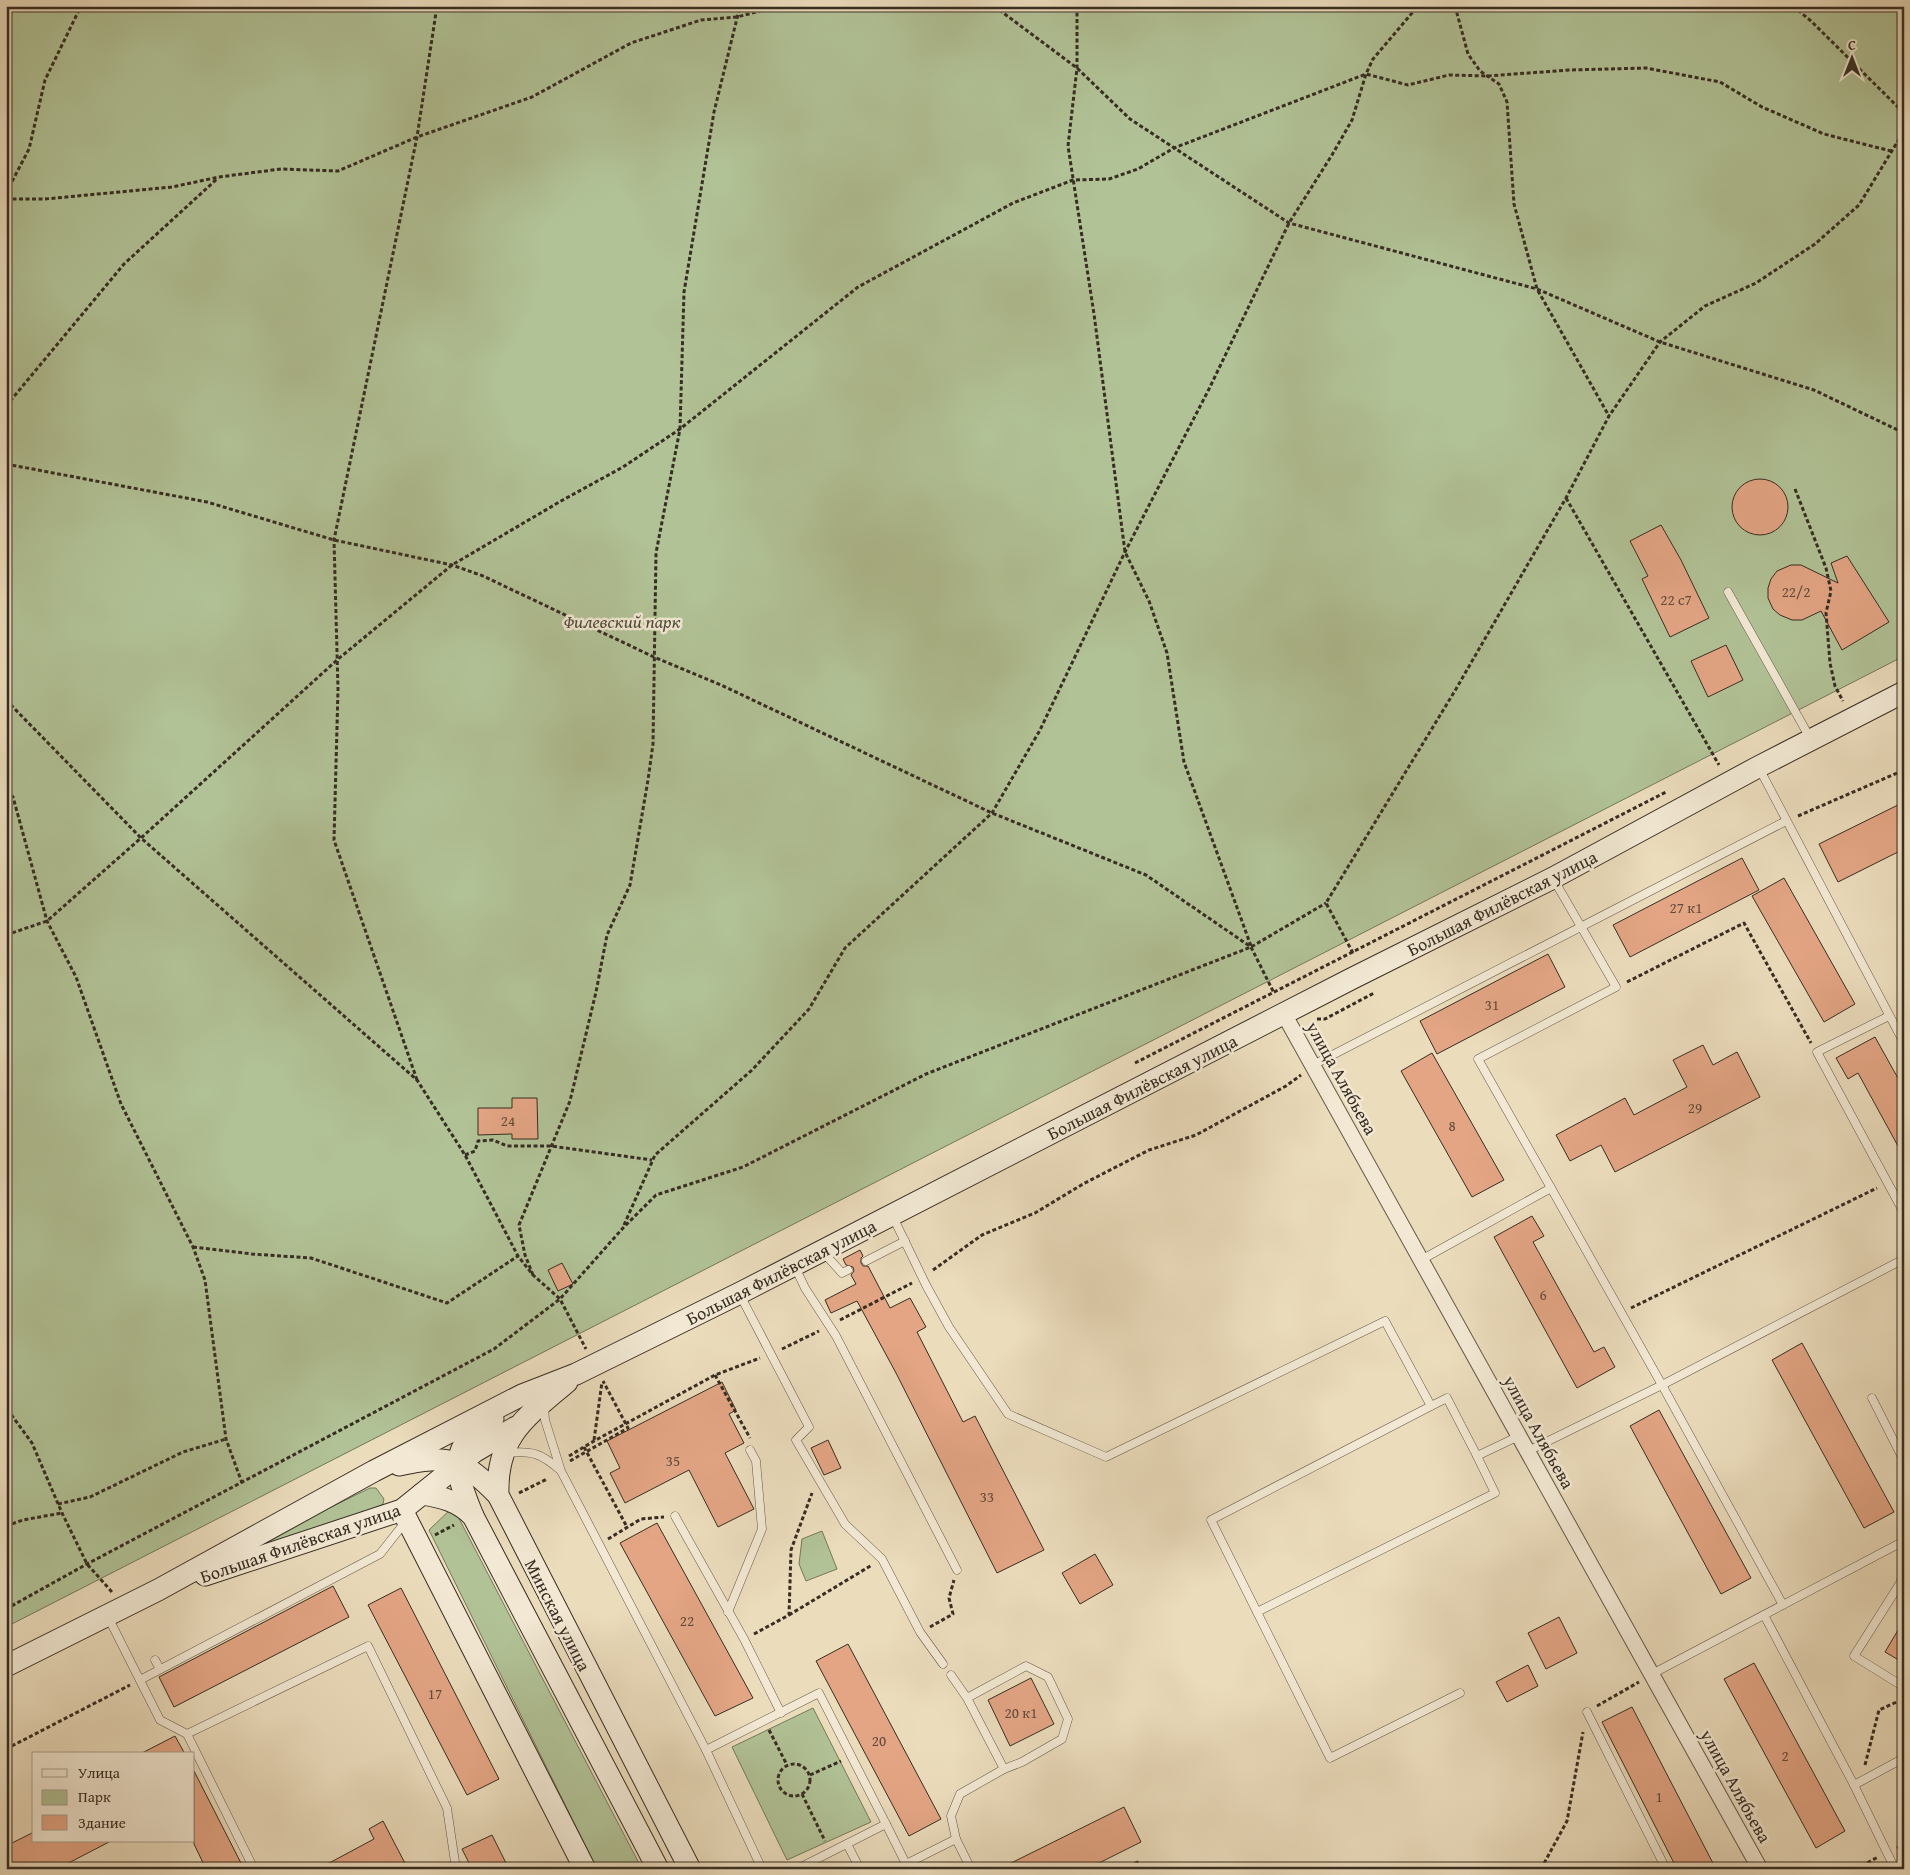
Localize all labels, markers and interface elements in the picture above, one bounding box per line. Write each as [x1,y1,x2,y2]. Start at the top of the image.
north arrow [1828,32,1878,82]
text: С [1848,35,1856,55]
house number: 22/2 [1782,581,1810,602]
house number: 22 c7 [1660,589,1692,610]
park label: Филевский парк [563,608,681,635]
street label: Большая Филёвская улица [1402,843,1602,963]
house number: 27 к1 [1670,897,1702,918]
house number: 31 [1485,994,1499,1015]
street label: улица Алябьева [1299,1015,1385,1140]
street label: Большая Филёвская улица [1042,1027,1242,1147]
house number: 29 [1688,1097,1702,1118]
house number: 24 [501,1110,515,1131]
house number: 8 [1448,1115,1456,1136]
street label: Большая Филёвская улица [681,1212,881,1332]
house number: 6 [1539,1284,1547,1305]
street label: улица Алябьева [1496,1369,1582,1494]
house number: 35 [666,1450,680,1471]
house number: 33 [980,1486,994,1507]
street label: Большая Филёвская улица [196,1496,404,1590]
street label: Минская улица [518,1554,598,1676]
house number: 22 [680,1610,694,1631]
house number: 17 [428,1683,442,1704]
house number: 20 к1 [1005,1702,1037,1723]
street label: улица Алябьева [1693,1723,1779,1848]
house number: 20 [872,1730,886,1751]
house number: 2 [1781,1745,1789,1766]
legend [32,1752,195,1842]
text: Улица [78,1762,121,1783]
text: Парк [78,1786,111,1807]
house number: 1 [1655,1786,1663,1807]
text: Здание [78,1812,126,1833]

